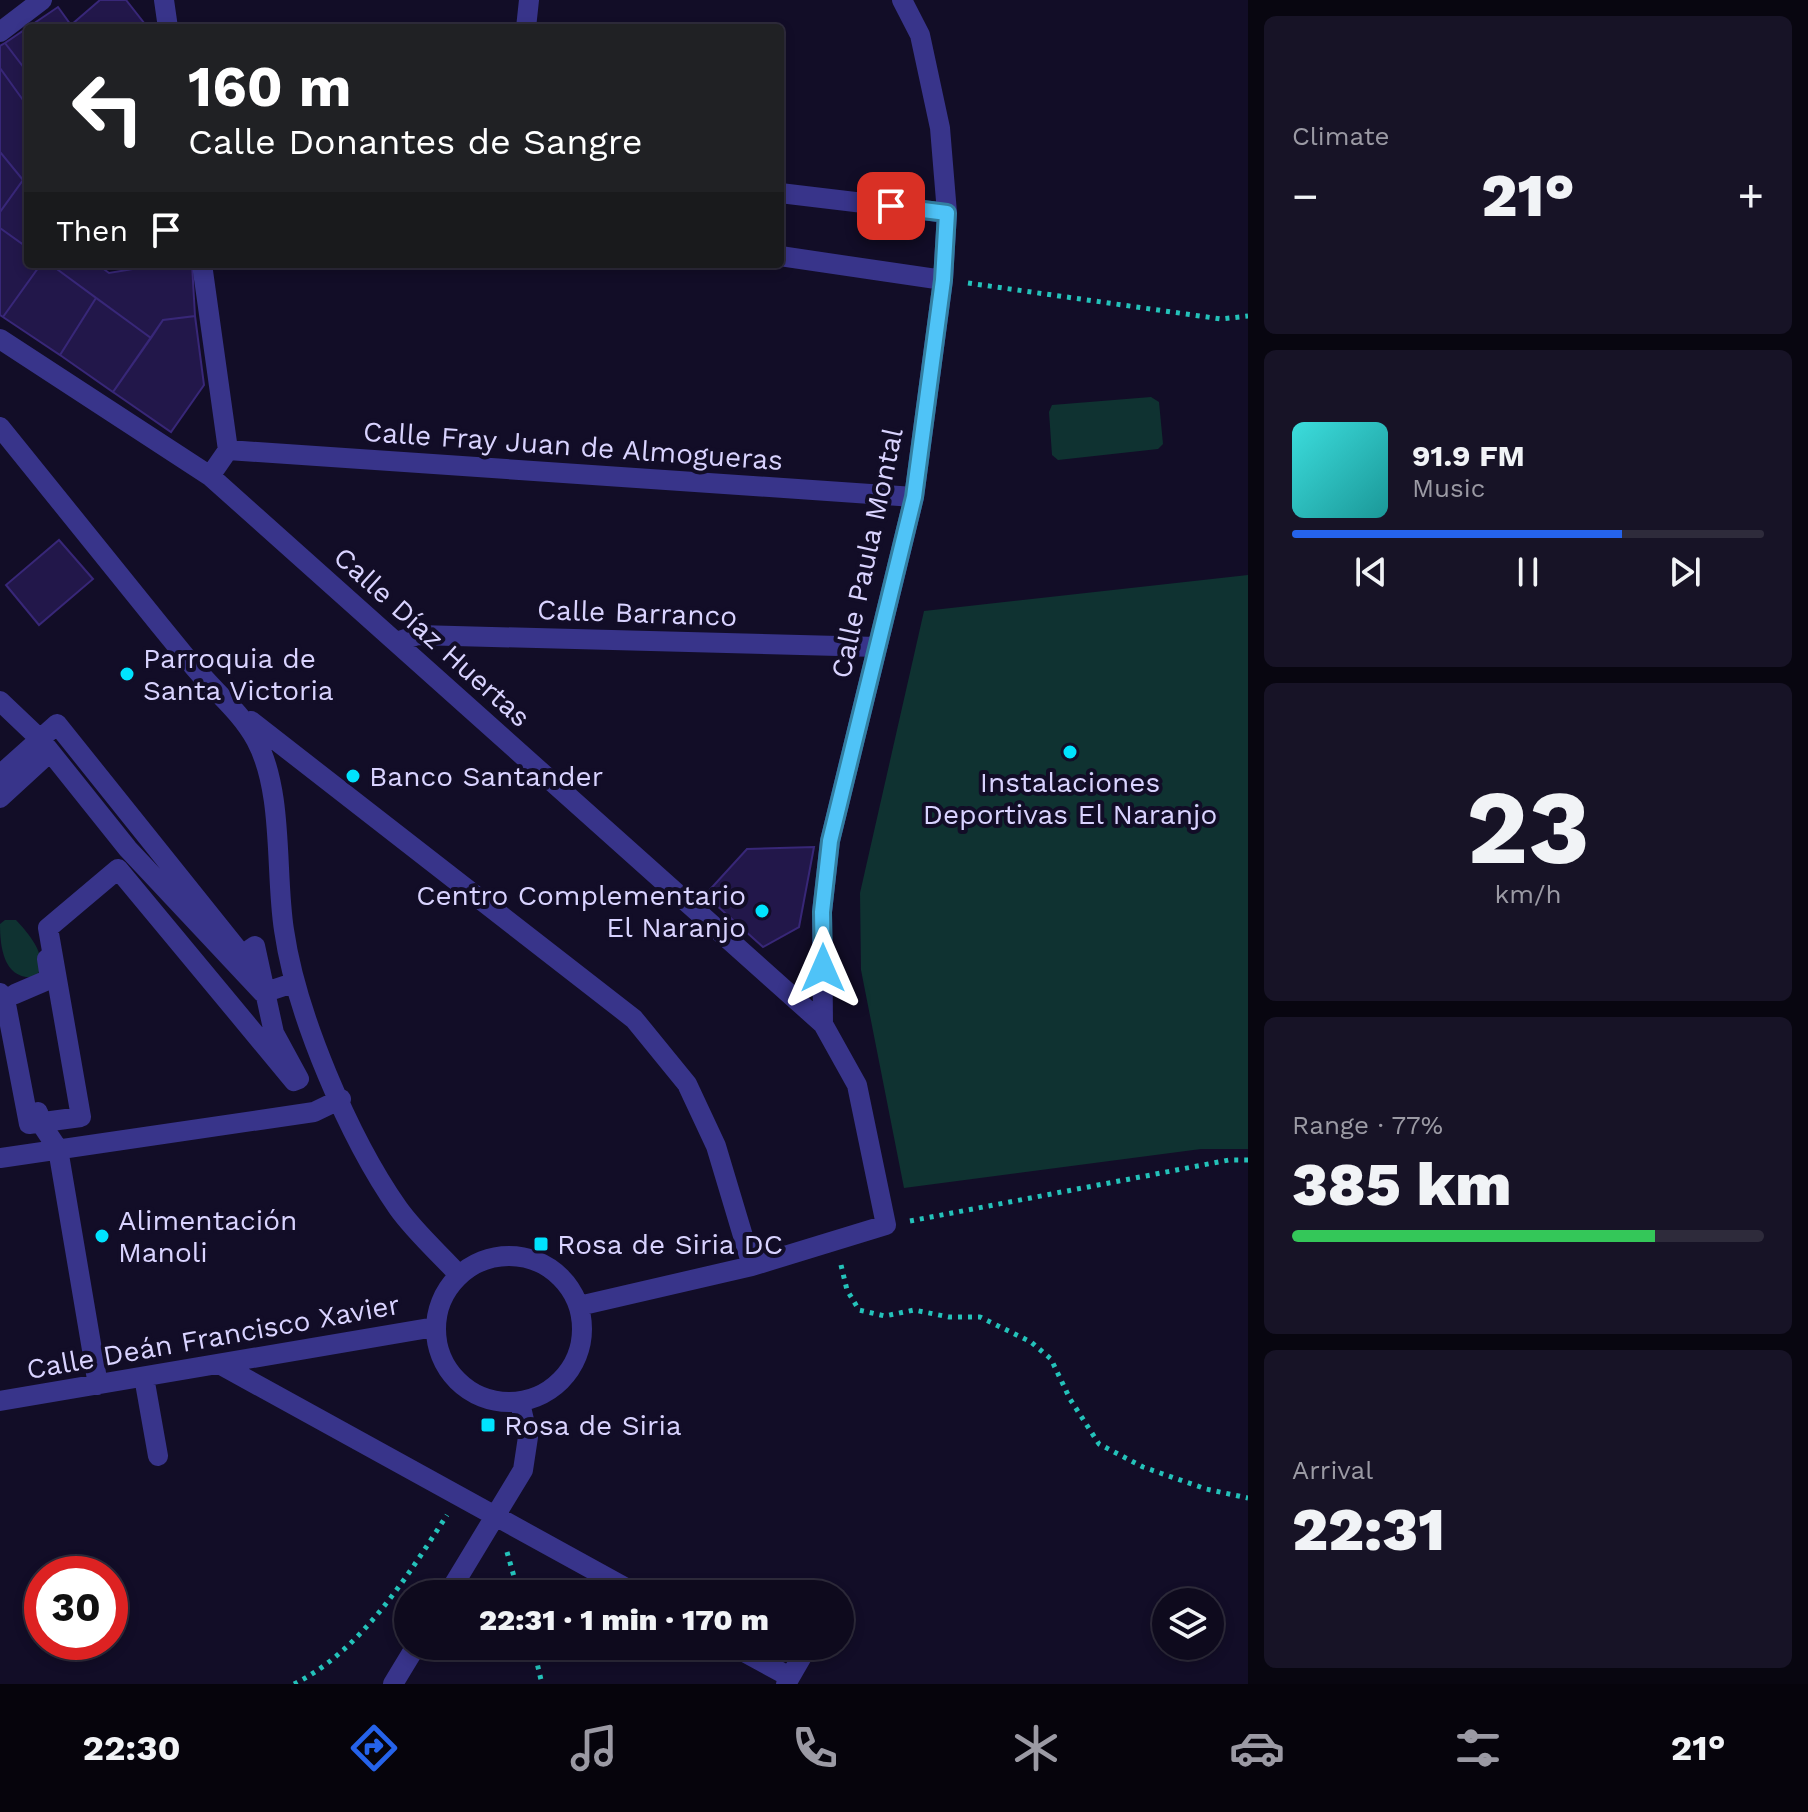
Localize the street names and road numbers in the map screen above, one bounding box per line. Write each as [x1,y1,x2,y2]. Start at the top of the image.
street label: Calle Fray Juan de Almogueras [362,415,784,477]
street label: Calle Paula Montal [824,424,910,681]
street label: Calle Díaz Huertas [327,540,537,734]
street label: Calle Barranco [536,593,738,633]
street label: Calle Deán Francisco Xavier [24,1288,402,1386]

